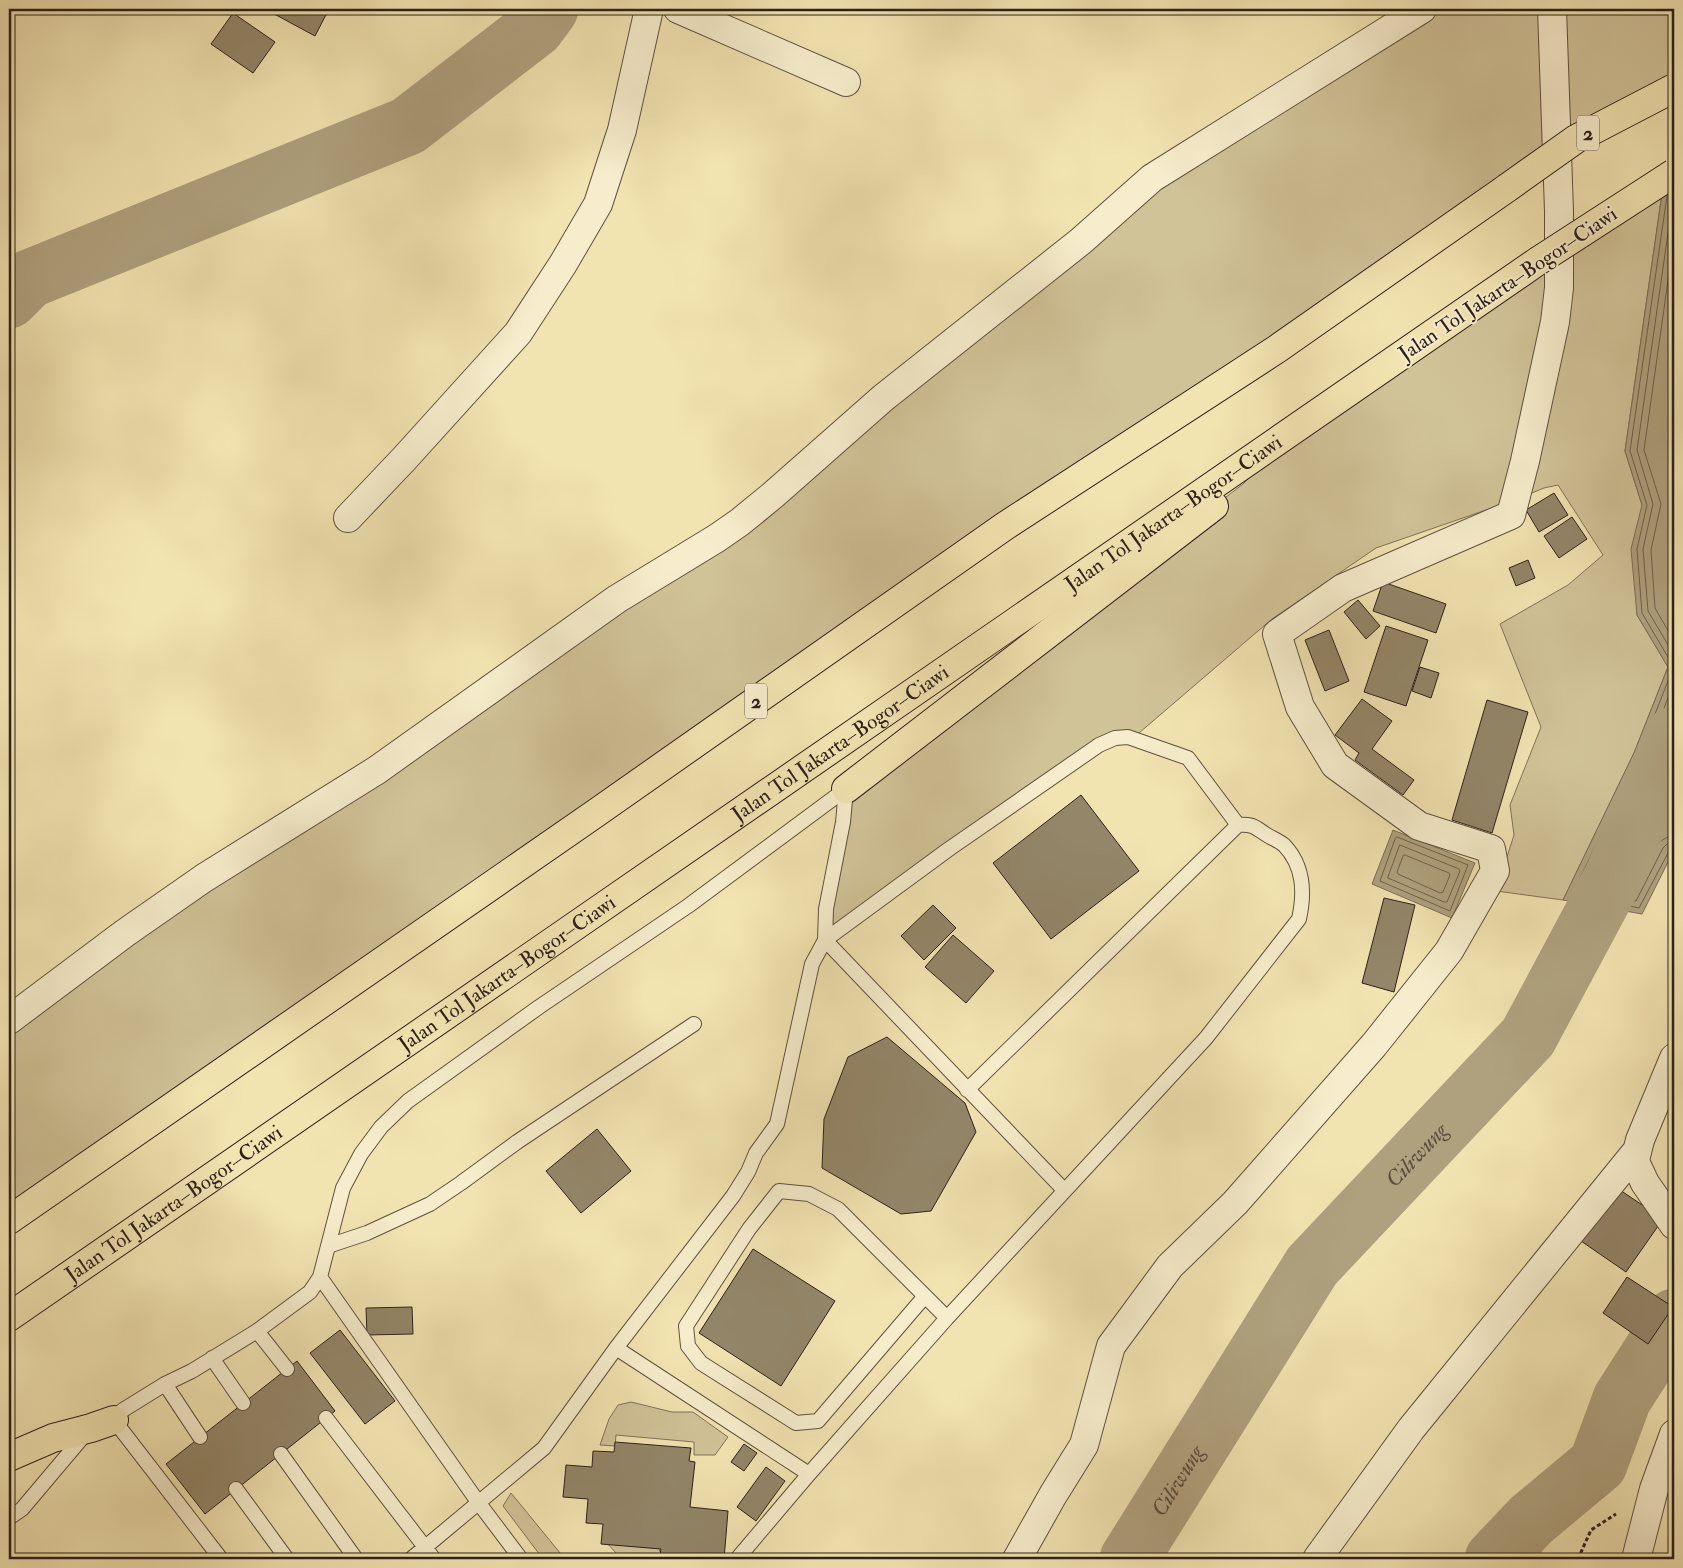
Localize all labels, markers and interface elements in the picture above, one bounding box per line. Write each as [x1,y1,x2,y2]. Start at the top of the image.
road number: 2 [1577,116,1599,150]
street label: Jalan Tol Jakarta–Bogor–Ciawi [1393,200,1623,368]
street label: Jalan Tol Jakarta–Bogor–Ciawi [1058,428,1288,598]
street label: Jalan Tol Jakarta–Bogor–Ciawi [725,658,954,828]
road number: 2 [745,684,767,718]
street label: Jalan Tol Jakarta–Bogor–Ciawi [392,888,621,1058]
water label: Ciliwung [1380,1116,1454,1193]
street label: Jalan Tol Jakarta–Bogor–Ciawi [59,1119,288,1288]
water label: Ciliwung [1145,1440,1211,1522]

